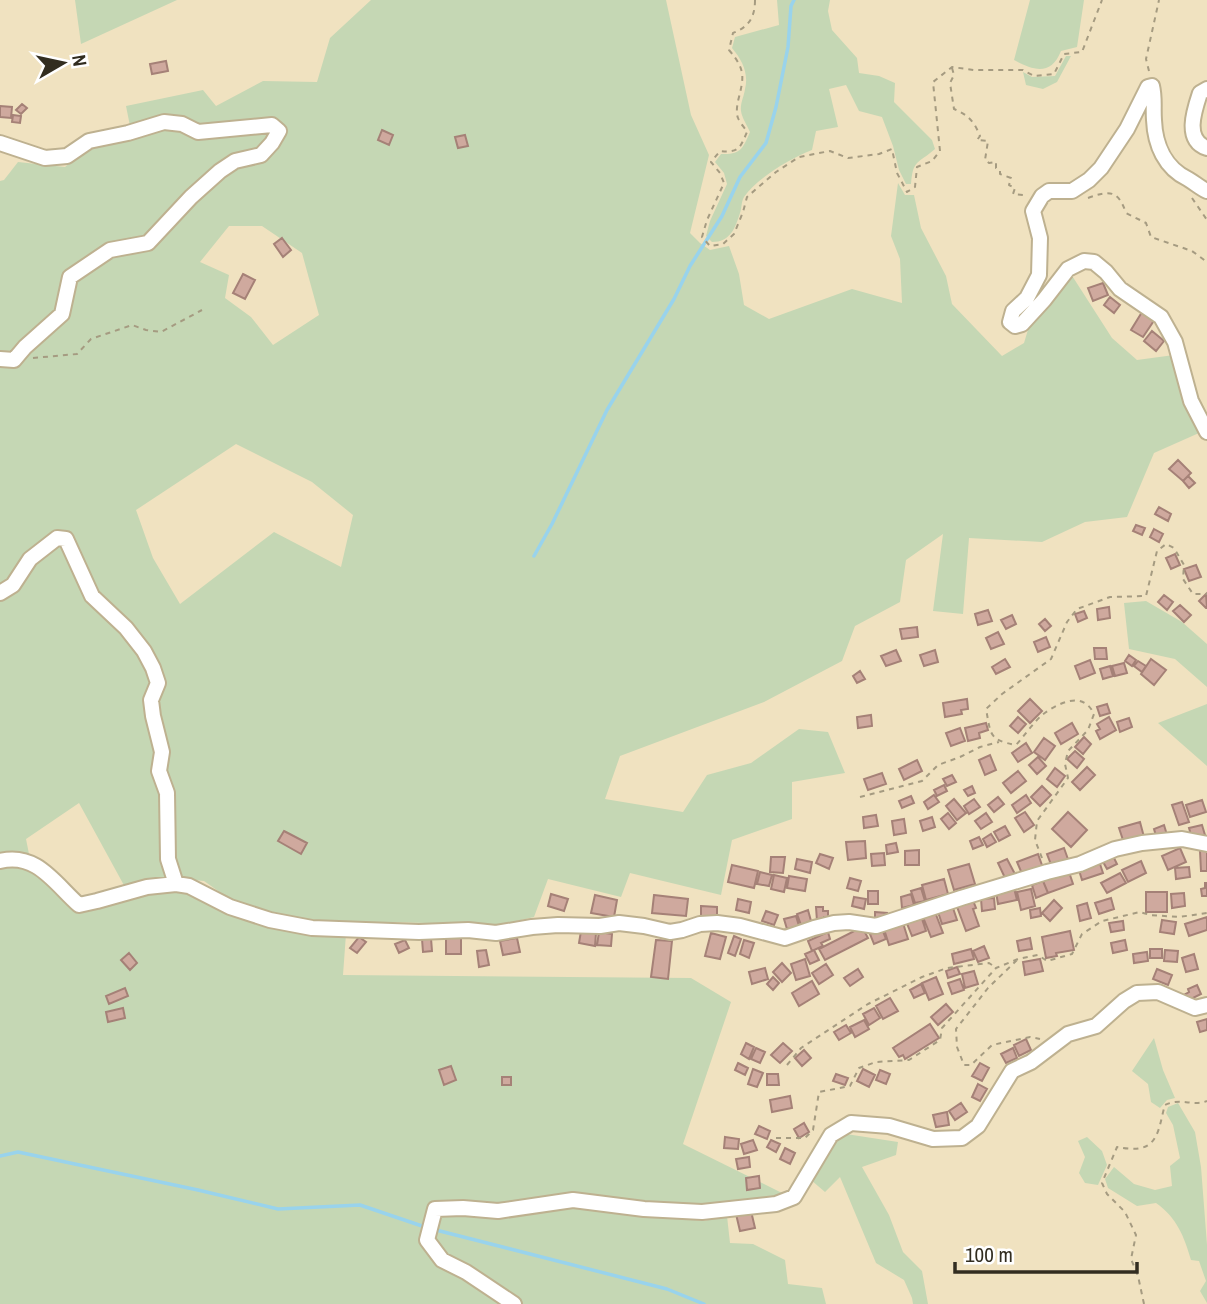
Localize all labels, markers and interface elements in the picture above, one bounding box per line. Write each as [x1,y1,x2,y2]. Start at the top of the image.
north arrow [28,28,98,98]
text: N [66,53,94,68]
scale bar [955,1230,1137,1274]
text: 100 m [965,1240,1013,1269]

